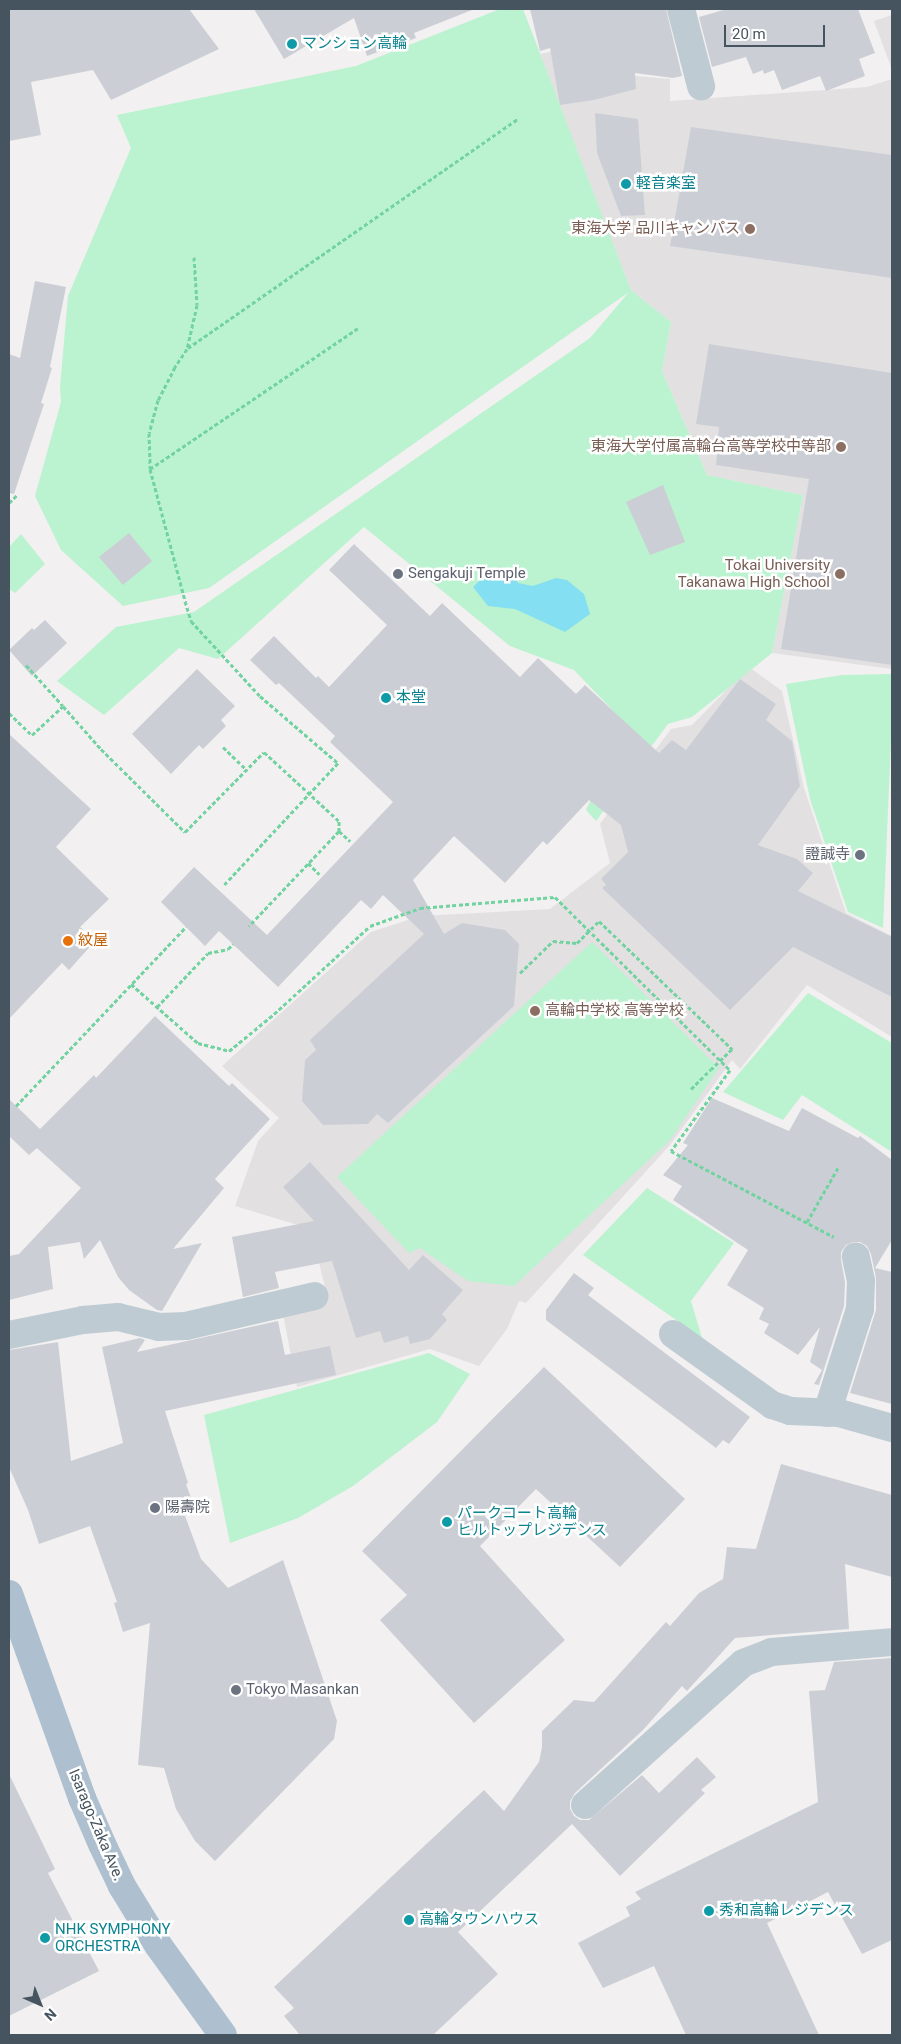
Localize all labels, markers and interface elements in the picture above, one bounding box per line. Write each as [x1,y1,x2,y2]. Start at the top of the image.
scale bar [726,15,827,47]
text: 20 m [732,25,766,43]
place label: マンション高輪 [302,35,407,53]
marker: マンション高輪 [286,38,298,50]
place label: 軽音楽室 [636,175,696,193]
marker: 軽音楽室 [620,178,632,190]
place label: 東海大学 品川キャンパス [571,220,740,238]
marker: 東海大学 品川キャンパス [744,223,756,235]
place label: 東海大学付属高輪台高等学校中等部 [591,438,831,456]
marker: 東海大学付属高輪台高等学校中等部 [835,441,847,453]
place label: Tokai University Takanawa High School [678,556,830,591]
place label: Sengakuji Temple [408,565,526,583]
marker: Sengakuji Temple [392,568,404,580]
marker: Tokai University Takanawa High School [834,568,846,580]
place label: 本堂 [396,689,426,707]
marker: 本堂 [380,692,392,704]
place label: 證誠寺 [805,846,850,864]
marker: 證誠寺 [854,849,866,861]
place label: 紋屋 [78,932,108,950]
marker: 紋屋 [62,935,74,947]
place label: 高輪中学校 高等学校 [545,1002,684,1020]
marker: 高輪中学校 高等学校 [529,1005,541,1017]
place label: 陽壽院 [165,1499,210,1517]
marker: 陽壽院 [149,1502,161,1514]
place label: パークコート高輪 ヒルトップレジデンス [457,1504,607,1539]
marker: パークコート高輪 ヒルトップレジデンス [441,1516,453,1528]
place label: Tokyo Masankan [246,1681,359,1699]
marker: Tokyo Masankan [230,1684,242,1696]
street label: Isarago-Zaka Ave. [64,1767,128,1883]
place label: 秀和高輪レジデンス [719,1902,854,1920]
marker: 秀和高輪レジデンス [703,1905,715,1917]
place label: 高輪タウンハウス [419,1911,539,1929]
marker: 高輪タウンハウス [403,1914,415,1926]
place label: NHK SYMPHONY ORCHESTRA [55,1920,171,1955]
marker: NHK SYMPHONY ORCHESTRA [39,1932,51,1944]
north arrow [15,1979,65,2029]
text: N [41,2006,60,2024]

